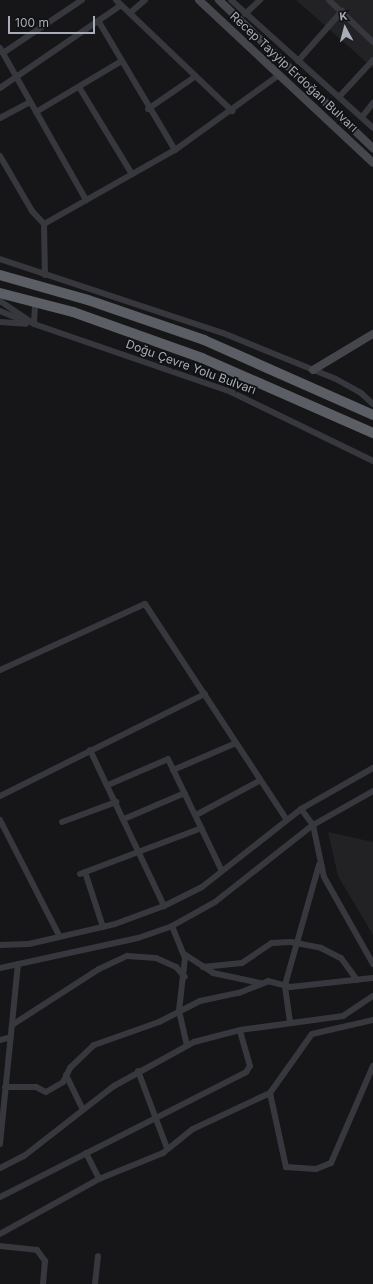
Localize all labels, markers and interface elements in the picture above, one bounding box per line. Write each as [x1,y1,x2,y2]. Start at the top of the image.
scale bar [10,8,97,34]
north arrow [325,8,365,48]
street label: Recep Tayyip Erdoğan Bulvarı [227,9,361,135]
text: K [339,9,348,24]
text: 100 m [15,15,49,30]
street label: Doğu Çevre Yolu Bulvarı [124,337,258,397]

